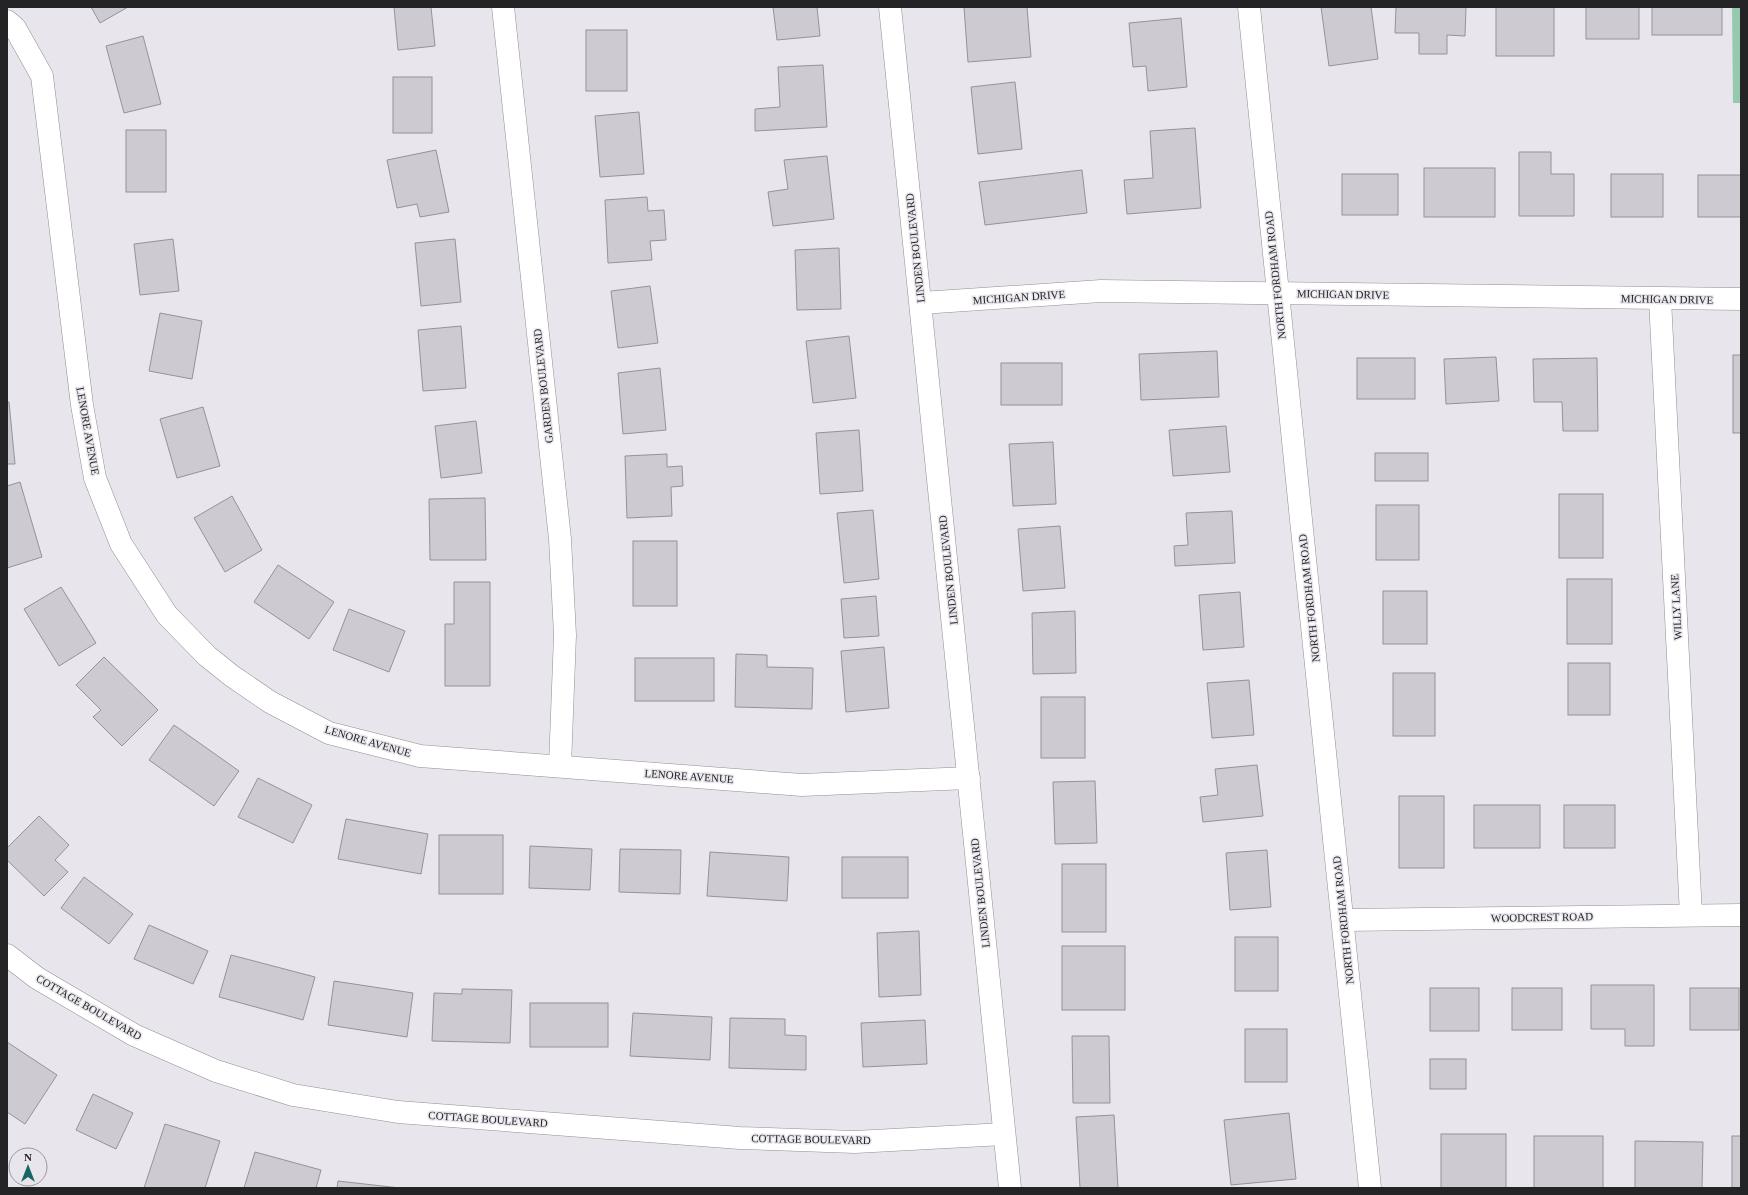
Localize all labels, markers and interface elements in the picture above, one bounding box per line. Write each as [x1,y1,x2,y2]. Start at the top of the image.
street label: LINDEN BOULEVARD [903,193,927,303]
street label: NORTH FORDHAM ROAD [1262,210,1288,340]
street label: MICHIGAN DRIVE [1297,287,1390,301]
street label: MICHIGAN DRIVE [972,288,1066,306]
street label: MICHIGAN DRIVE [1621,292,1714,306]
street label: GARDEN BOULEVARD [531,328,555,444]
street label: LENORE AVENUE [74,386,102,476]
street label: LINDEN BOULEVARD [936,515,960,625]
street label: NORTH FORDHAM ROAD [1296,533,1322,663]
street label: WILLY LANE [1668,573,1684,640]
street label: LENORE AVENUE [323,723,413,759]
street label: LENORE AVENUE [644,767,734,785]
street label: LINDEN BOULEVARD [968,838,992,948]
street label: NORTH FORDHAM ROAD [1330,855,1356,985]
street label: WOODCREST ROAD [1491,910,1593,924]
street label: COTTAGE BOULEVARD [34,972,144,1042]
street label: COTTAGE BOULEVARD [428,1109,548,1129]
street label: COTTAGE BOULEVARD [751,1132,871,1146]
north arrow [8,1147,48,1187]
text: N [24,1151,32,1163]

